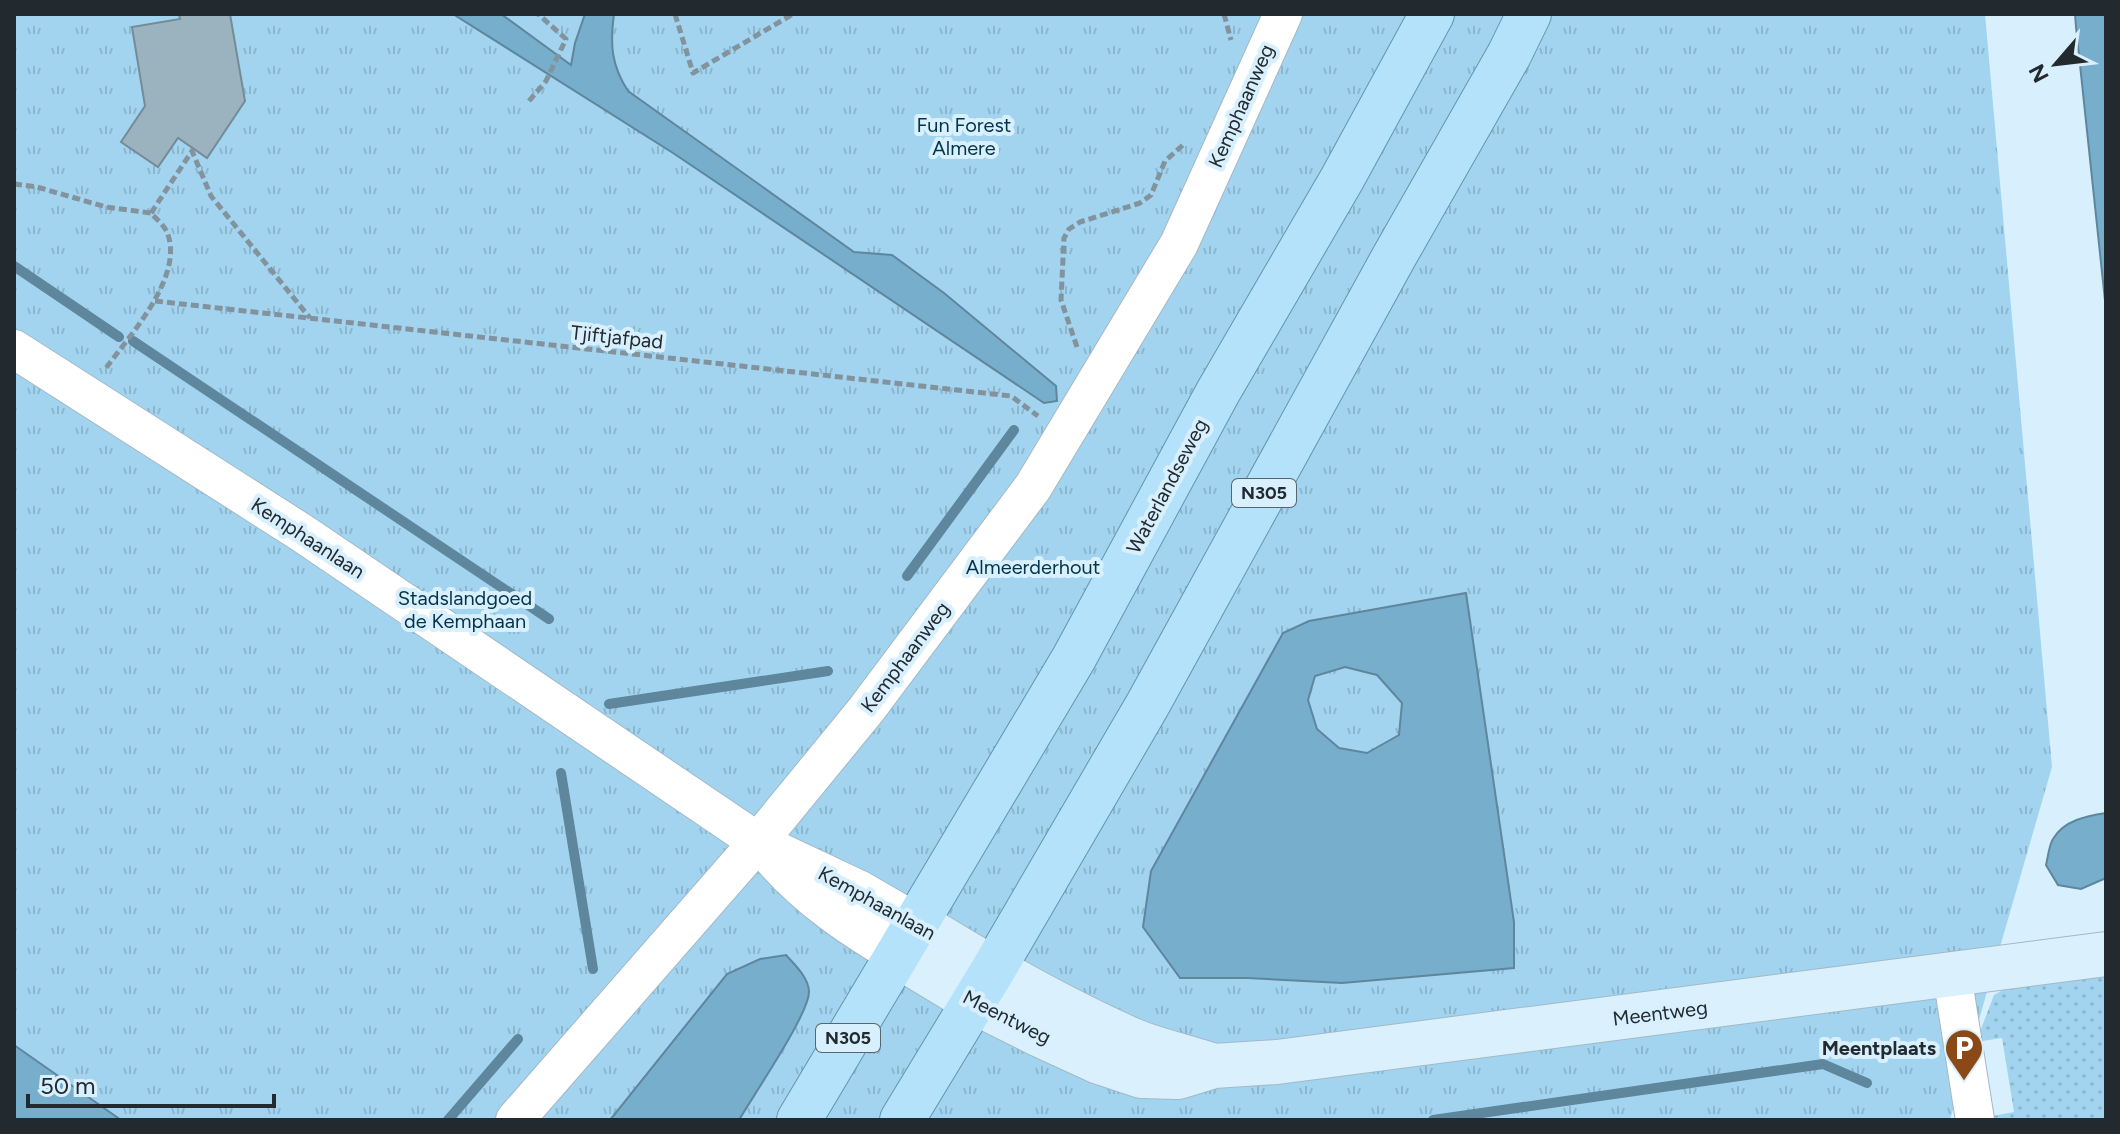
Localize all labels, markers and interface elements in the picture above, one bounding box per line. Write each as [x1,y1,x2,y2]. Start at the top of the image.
north arrow [2016,24,2096,104]
street label: Kemphaanweg [1203,41,1279,171]
text: N [2023,59,2055,87]
park label: Fun Forest Almere [917,113,1011,160]
street label: Tjiftjafpad [570,320,664,354]
street label: Waterlandseweg [1121,414,1213,558]
road number: N305 [1232,479,1296,507]
street label: Kemphaanlaan [247,492,369,584]
park label: Almeerderhout [966,555,1100,579]
park label: Stadslandgoed de Kemphaan [398,586,532,633]
street label: Kemphaanweg [856,597,954,717]
street label: Kemphaanlaan [814,861,940,945]
street label: Meentweg [959,985,1055,1049]
street label: Meentweg [1611,995,1709,1031]
road number: N305 [816,1024,880,1052]
parking icon: Meentplaats [1943,1027,1985,1082]
place label: Meentplaats [1822,1036,1936,1060]
scale bar [28,1058,274,1108]
text: 50 m [40,1071,96,1100]

